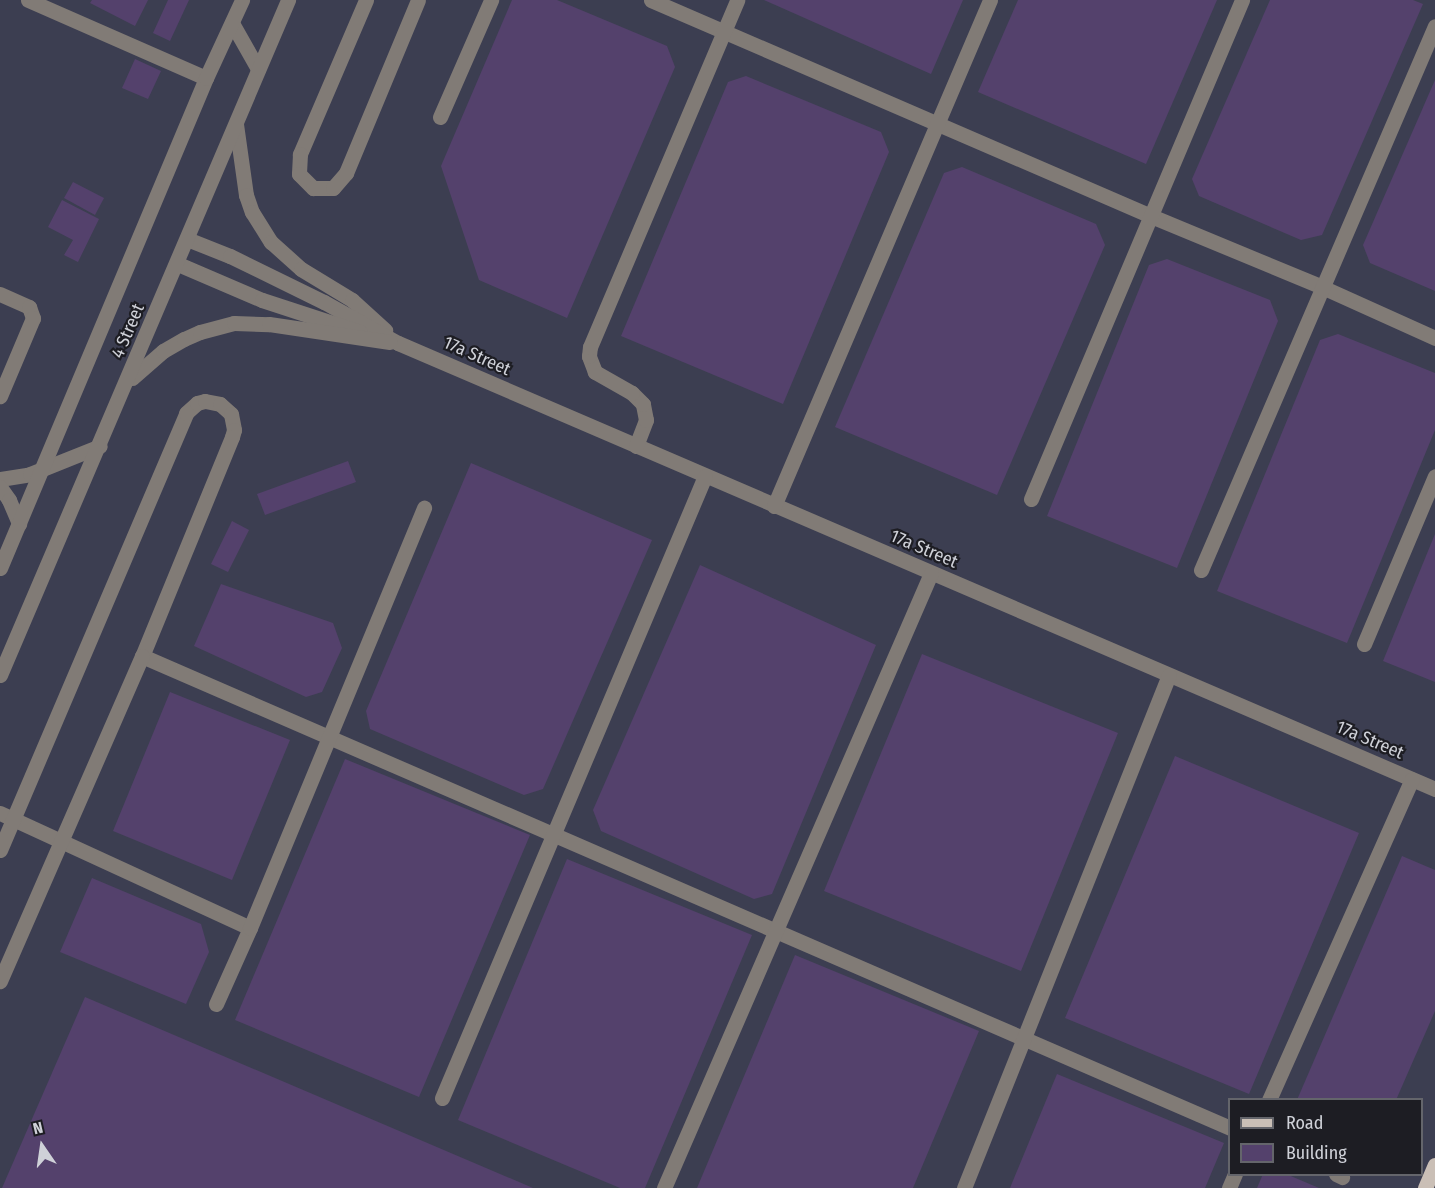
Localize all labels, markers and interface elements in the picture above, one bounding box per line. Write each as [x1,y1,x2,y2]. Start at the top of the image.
street label: 4 Street [107,300,149,362]
street label: 17a Street [440,332,514,380]
street label: 17a Street [887,525,961,573]
street label: 17a Street [1333,716,1407,764]
legend [1228,1098,1423,1176]
text: Road [1286,1112,1323,1134]
north arrow [12,1116,72,1176]
text: N [31,1118,45,1138]
text: Building [1286,1142,1347,1164]

